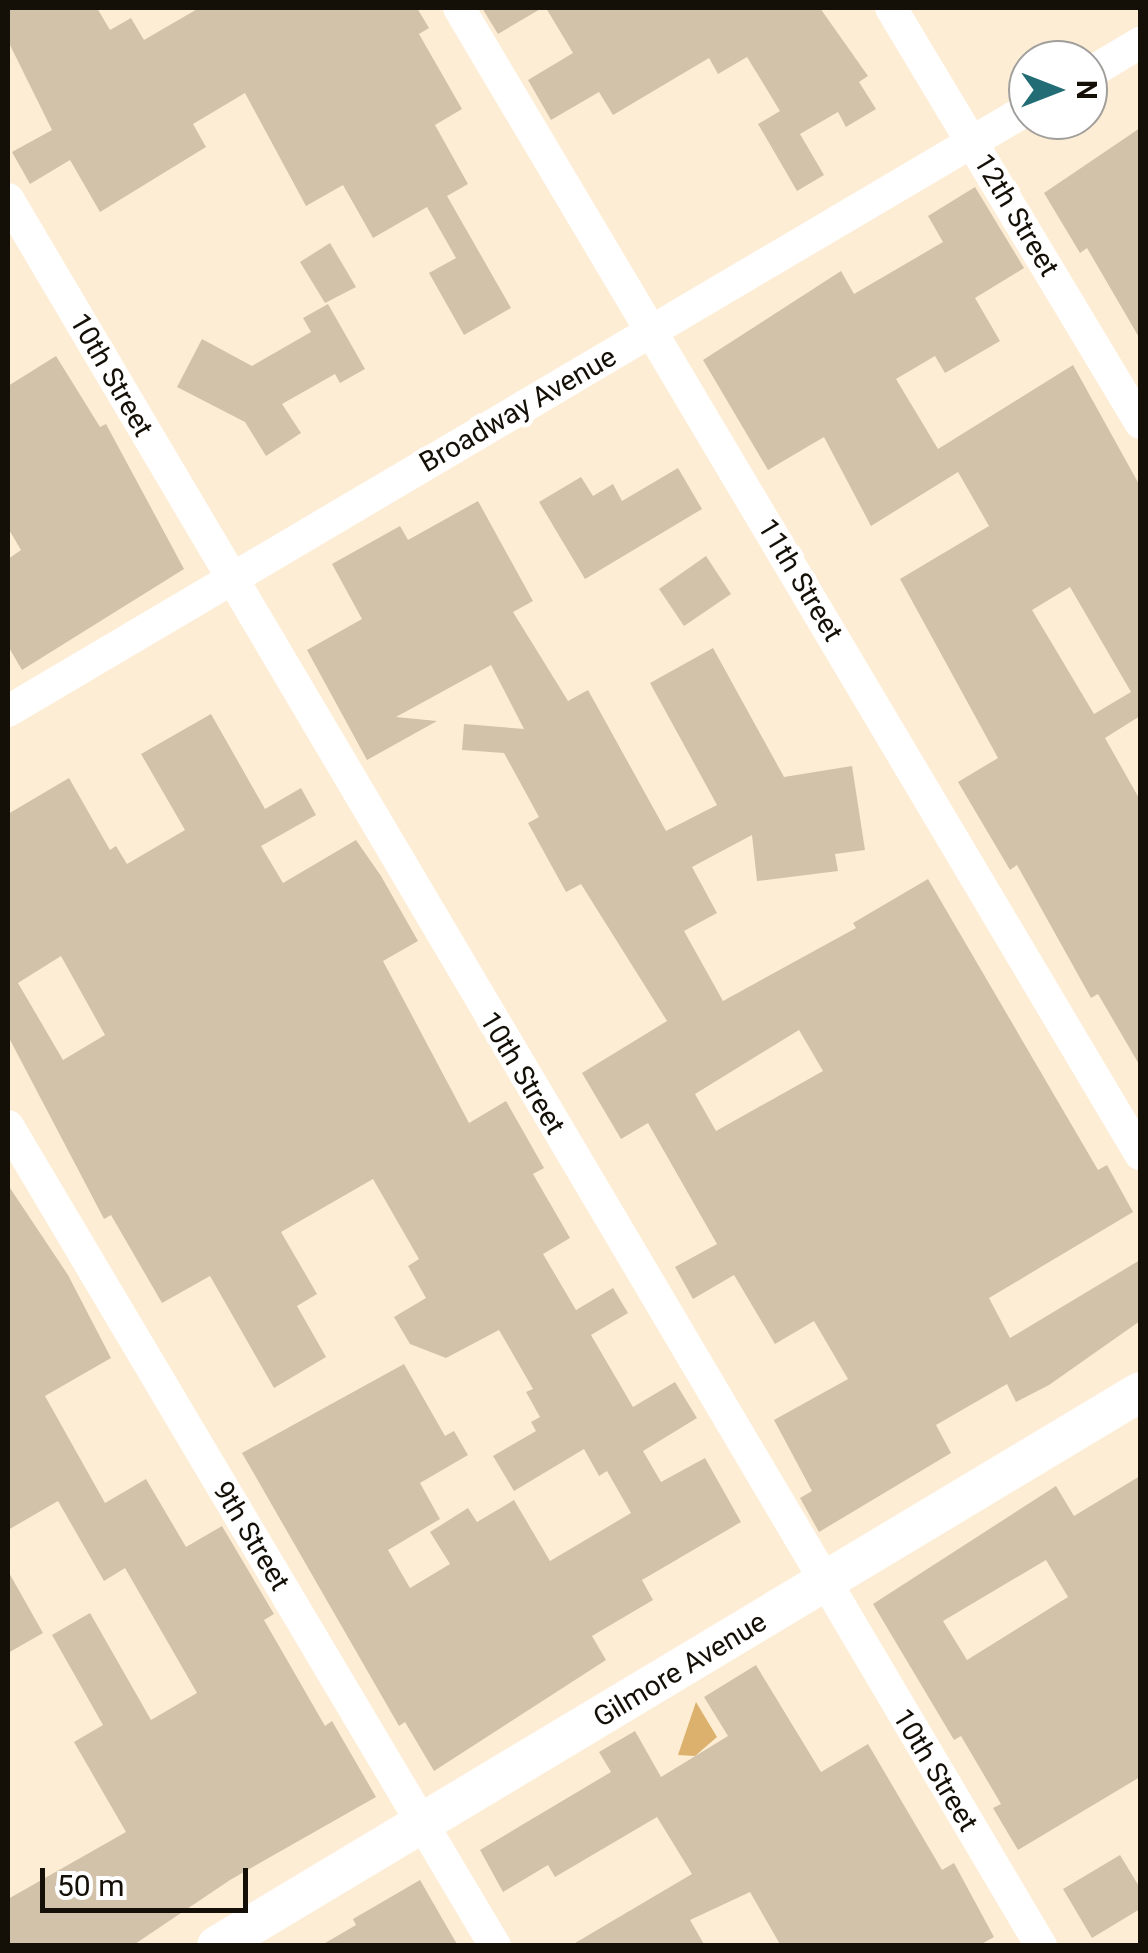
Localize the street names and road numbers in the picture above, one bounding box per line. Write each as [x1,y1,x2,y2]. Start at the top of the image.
street label: 12th Street [966,148,1066,282]
street label: 10th Street [62,307,160,443]
street label: Broadway Avenue [414,340,622,480]
street label: 11th Street [750,513,850,647]
street label: 10th Street [472,1006,572,1140]
street label: 9th Street [205,1475,297,1597]
street label: Gilmore Avenue [587,1605,773,1735]
street label: 10th Street [885,1703,985,1837]

